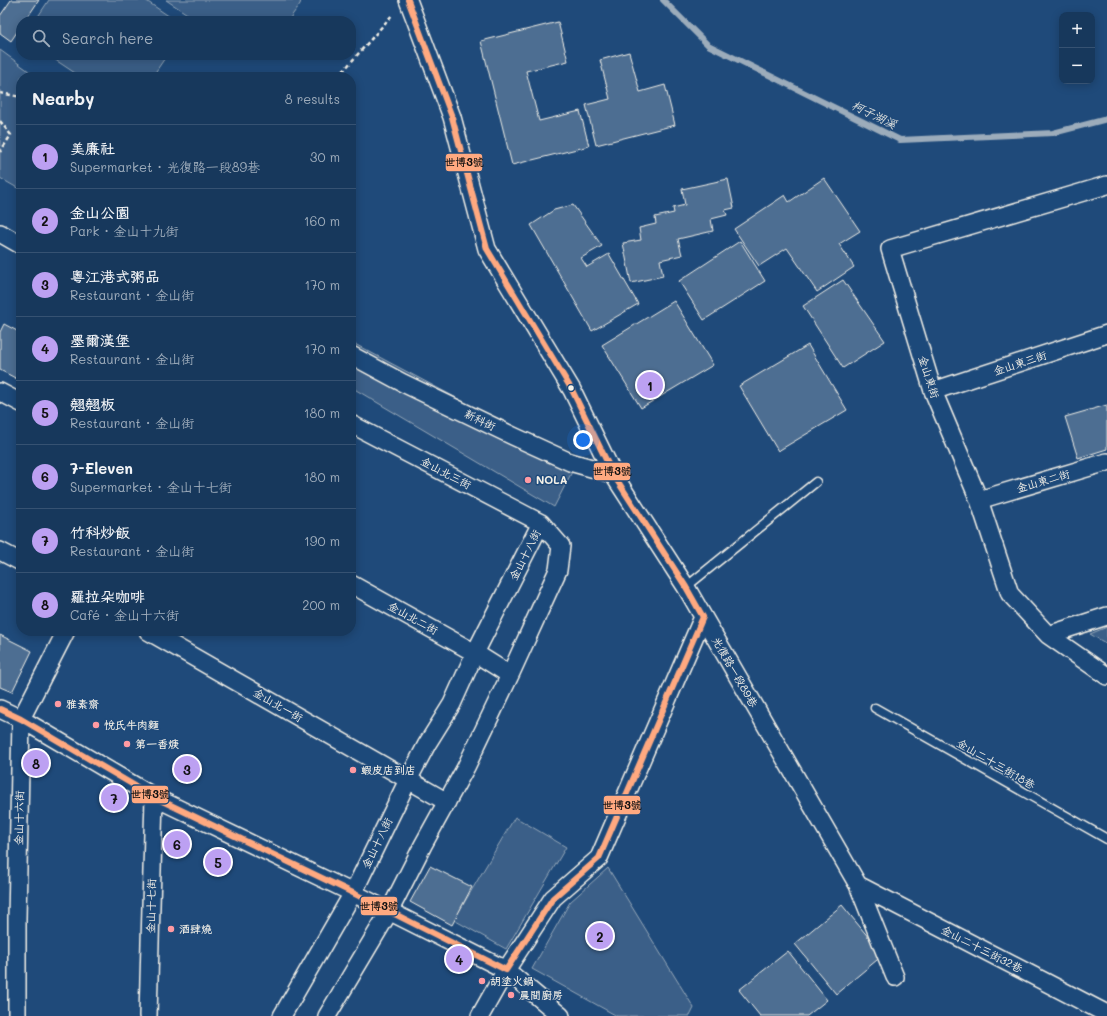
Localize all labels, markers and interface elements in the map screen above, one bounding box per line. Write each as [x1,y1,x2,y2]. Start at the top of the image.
map controls [1059,12,1095,84]
button: + [1059,12,1095,48]
search box [16,16,356,60]
icon: search [30,27,52,49]
text: Search here [62,28,153,48]
button: − [1059,48,1095,84]
text: Nearby [32,87,94,109]
text: 8 results [285,90,340,107]
water label: 柯子湖溪 [849,96,900,132]
text: 美廉社 [70,138,115,158]
text: 1 [42,148,48,165]
text: 30 m [310,148,340,165]
line badge: 世博3號 [445,153,483,172]
text: 世博3號 [444,154,484,169]
text: Supermarket · 光復路一段89巷 [70,158,260,175]
text: 金山公園 [70,202,130,222]
text: 2 [41,212,49,229]
text: 160 m [304,212,340,229]
text: Park · 金山十九街 [70,222,178,239]
text: 粵江港式粥品 [70,266,160,286]
text: 3 [41,276,49,293]
text: 170 m [304,276,340,293]
text: Restaurant · 金山街 [70,286,194,303]
text: 墨爾漢堡 [70,330,130,350]
text: 4 [41,340,49,357]
text: 170 m [304,340,340,357]
street label: 金山東三街 [991,347,1049,378]
text: Restaurant · 金山街 [70,350,194,367]
street label: 金山東街 [916,354,944,401]
pin: 1 [637,370,663,400]
unlabelled marker [566,383,576,393]
text: 翹翹板 [70,394,115,414]
text: 5 [41,404,49,421]
text: 180 m [304,404,340,421]
street label: 新科街 [462,406,499,434]
text: Restaurant · 金山街 [70,414,194,431]
your location [573,430,593,450]
street label: 金山北三街 [418,453,475,493]
text: 7-Eleven [70,458,133,478]
line badge: 世博3號 [593,462,631,481]
text: 世博3號 [592,463,632,478]
street label: 金山東二街 [1014,465,1072,495]
text: 6 [41,468,49,485]
text: 180 m [304,468,340,485]
place label: NOLA [536,472,568,487]
marker: NOLA [523,475,533,485]
text: Supermarket · 金山十七街 [70,478,232,495]
text: 竹科炒飯 [70,522,130,542]
street label: 金山十八街 [505,526,544,583]
text: 7 [41,532,49,549]
text: 190 m [304,532,340,549]
text: Restaurant · 金山街 [70,542,194,559]
text: 羅拉朵咖啡 [70,586,145,606]
text: 8 [41,596,49,613]
text: 200 m [302,596,340,613]
street label: 金山北二街 [386,598,442,638]
text: Café · 金山十六街 [70,606,179,623]
street label: 光復路一段89巷 [709,634,762,710]
street label: 金山北一街 [251,684,307,725]
place label: 雅素齋 [66,696,99,711]
marker: 雅素齋 [53,699,63,709]
place label: 悅氏牛肉麵 [104,717,159,732]
marker: 悅氏牛肉麵 [91,720,101,730]
street label: 金山二十三街18巷 [954,735,1038,792]
place label: 第一香焿 [135,736,179,751]
marker: 第一香焿 [122,739,132,749]
pin: 8 [23,748,49,778]
pin: 3 [174,754,200,784]
place label: 蝦皮店到店 [361,762,416,777]
marker: 蝦皮店到店 [348,765,358,775]
pin: 7 [101,783,127,813]
line badge: 世博3號 [131,785,169,804]
text: 世博3號 [130,786,170,801]
street label: 金山十六街 [11,789,26,846]
line badge: 世博3號 [603,795,641,815]
text: 世博3號 [602,797,642,812]
street label: 金山十八街 [358,814,396,871]
pin: 6 [164,829,190,859]
pin: 5 [205,847,231,877]
street label: 金山十七街 [143,877,158,934]
line badge: 世博3號 [360,896,398,916]
text: 世博3號 [359,898,399,913]
place label: 酒肆燒 [179,921,212,936]
pin: 2 [587,921,613,951]
street label: 金山二十三街32巷 [939,922,1026,976]
marker: 酒肆燒 [166,924,176,934]
pin: 4 [446,944,472,974]
place label: 胡塗火鍋 [490,973,534,988]
marker: 胡塗火鍋 [477,976,487,986]
place label: 晨間廚房 [519,987,563,1002]
marker: 晨間廚房 [506,990,516,1000]

